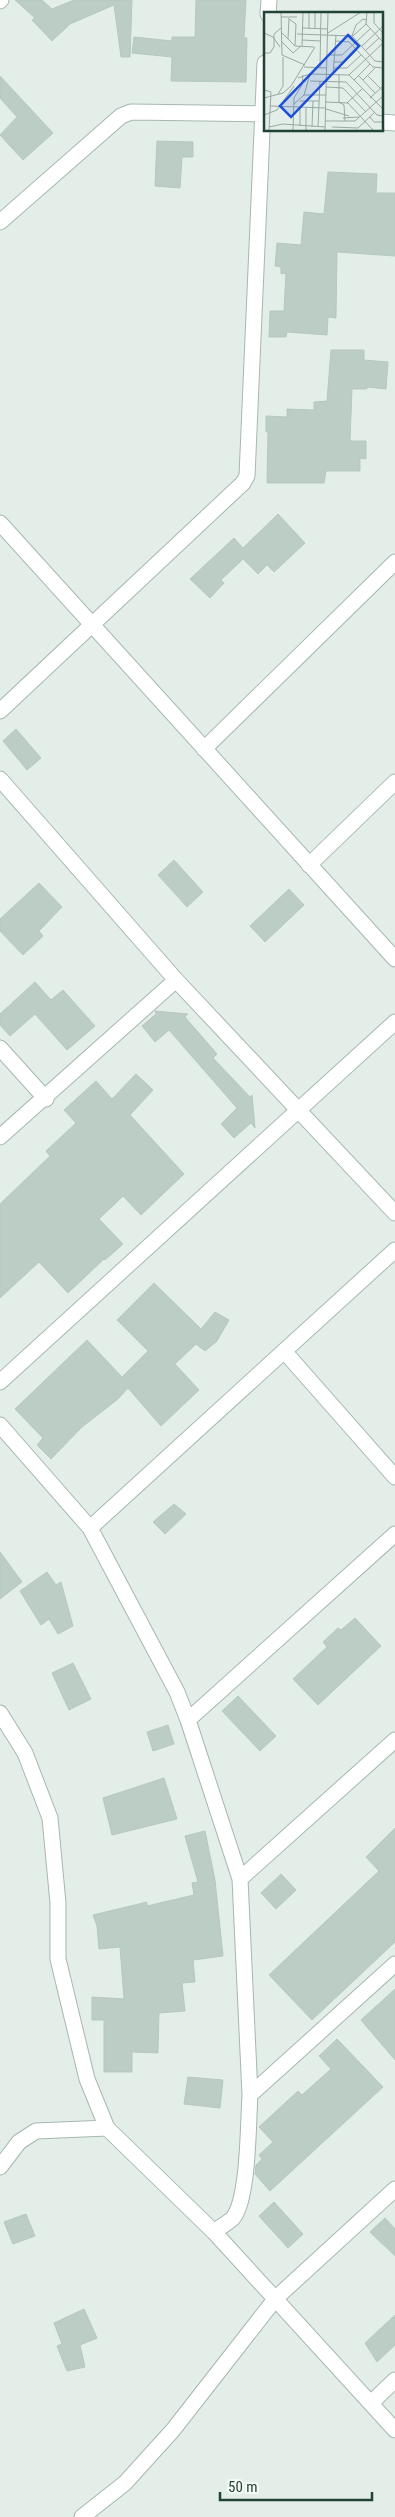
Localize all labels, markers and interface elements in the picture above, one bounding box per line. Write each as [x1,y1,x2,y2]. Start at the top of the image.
inset map [264,12,382,131]
scale bar [220,2470,372,2502]
text: 50 m [228,2478,258,2496]

